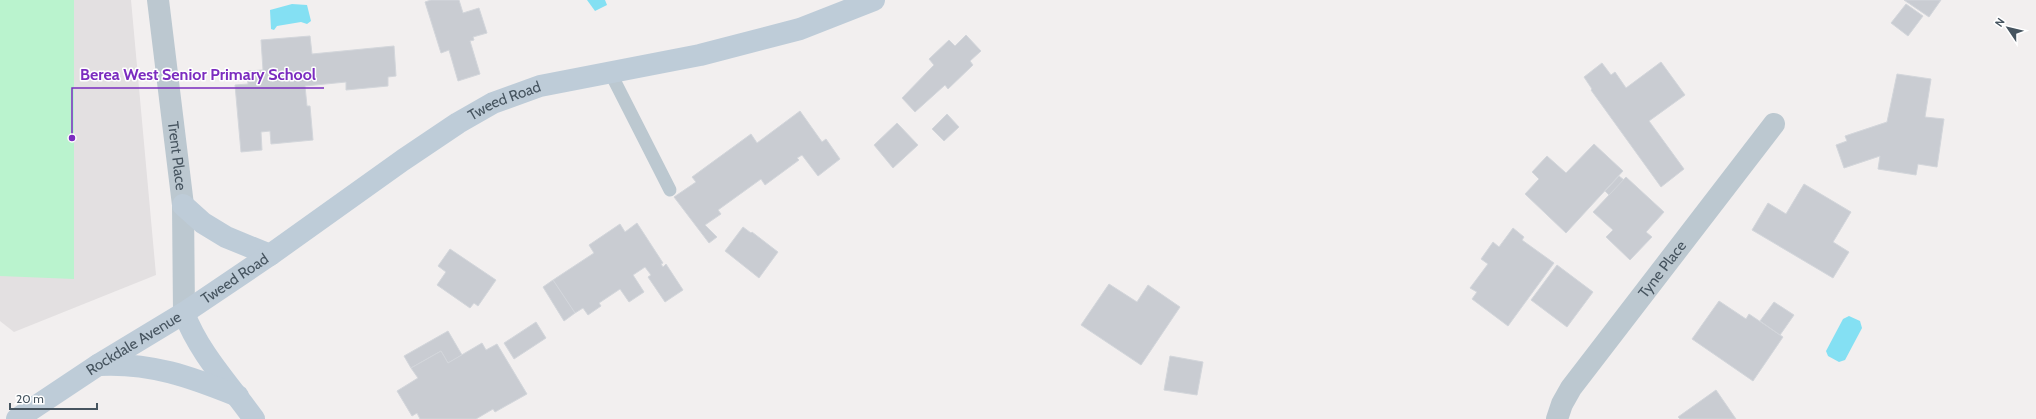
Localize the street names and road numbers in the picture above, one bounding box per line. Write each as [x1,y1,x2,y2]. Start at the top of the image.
street label: Tweed Road [465,78,543,124]
street label: Trent Place [164,120,190,192]
street label: Tyne Place [1635,237,1690,301]
street label: Tweed Road [198,250,272,308]
street label: Rockdale Avenue [83,308,185,379]

